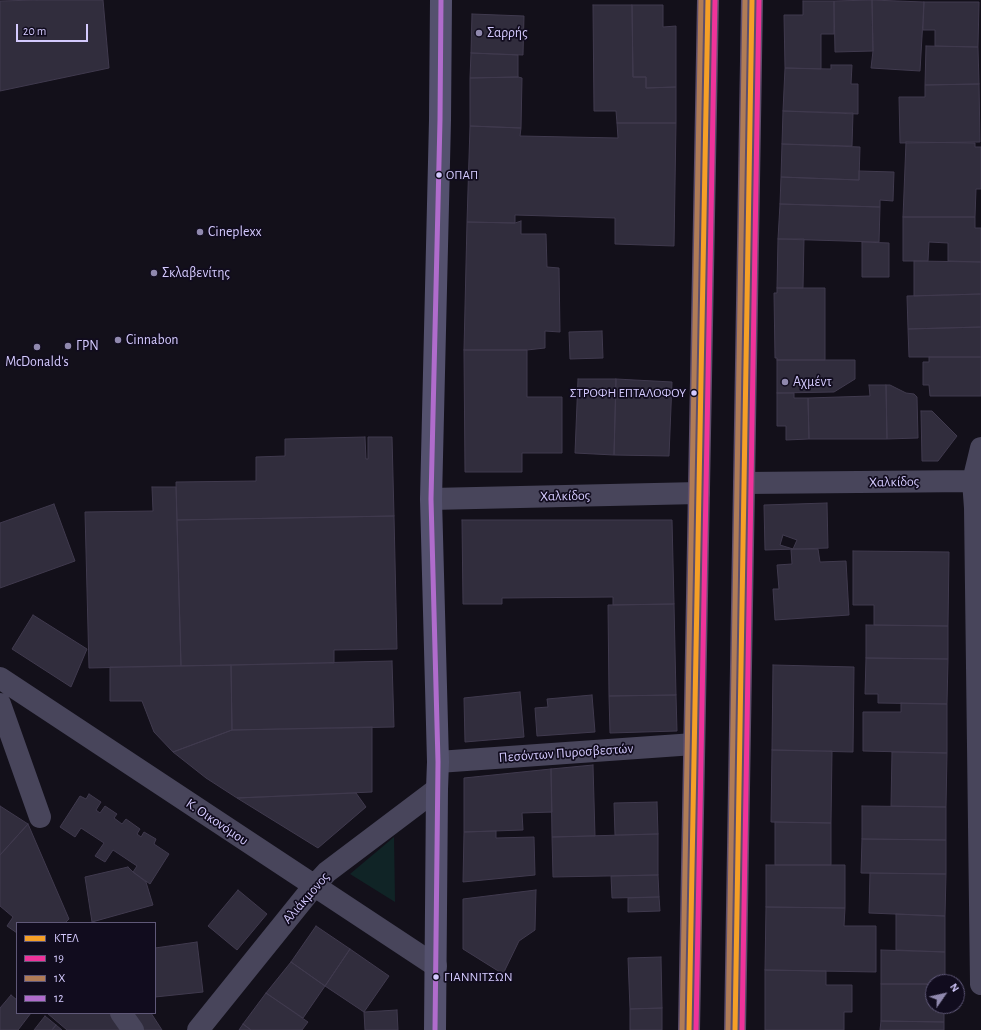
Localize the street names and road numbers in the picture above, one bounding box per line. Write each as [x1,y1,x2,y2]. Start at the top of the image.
street label: Χαλκίδος [869,473,919,491]
street label: Χαλκίδος [540,487,590,505]
street label: Πεσόντων Πυροσβεστών [498,740,634,766]
street label: Κ. Οικονόμου [183,795,251,849]
street label: Αλιάκμονος [279,869,333,927]

